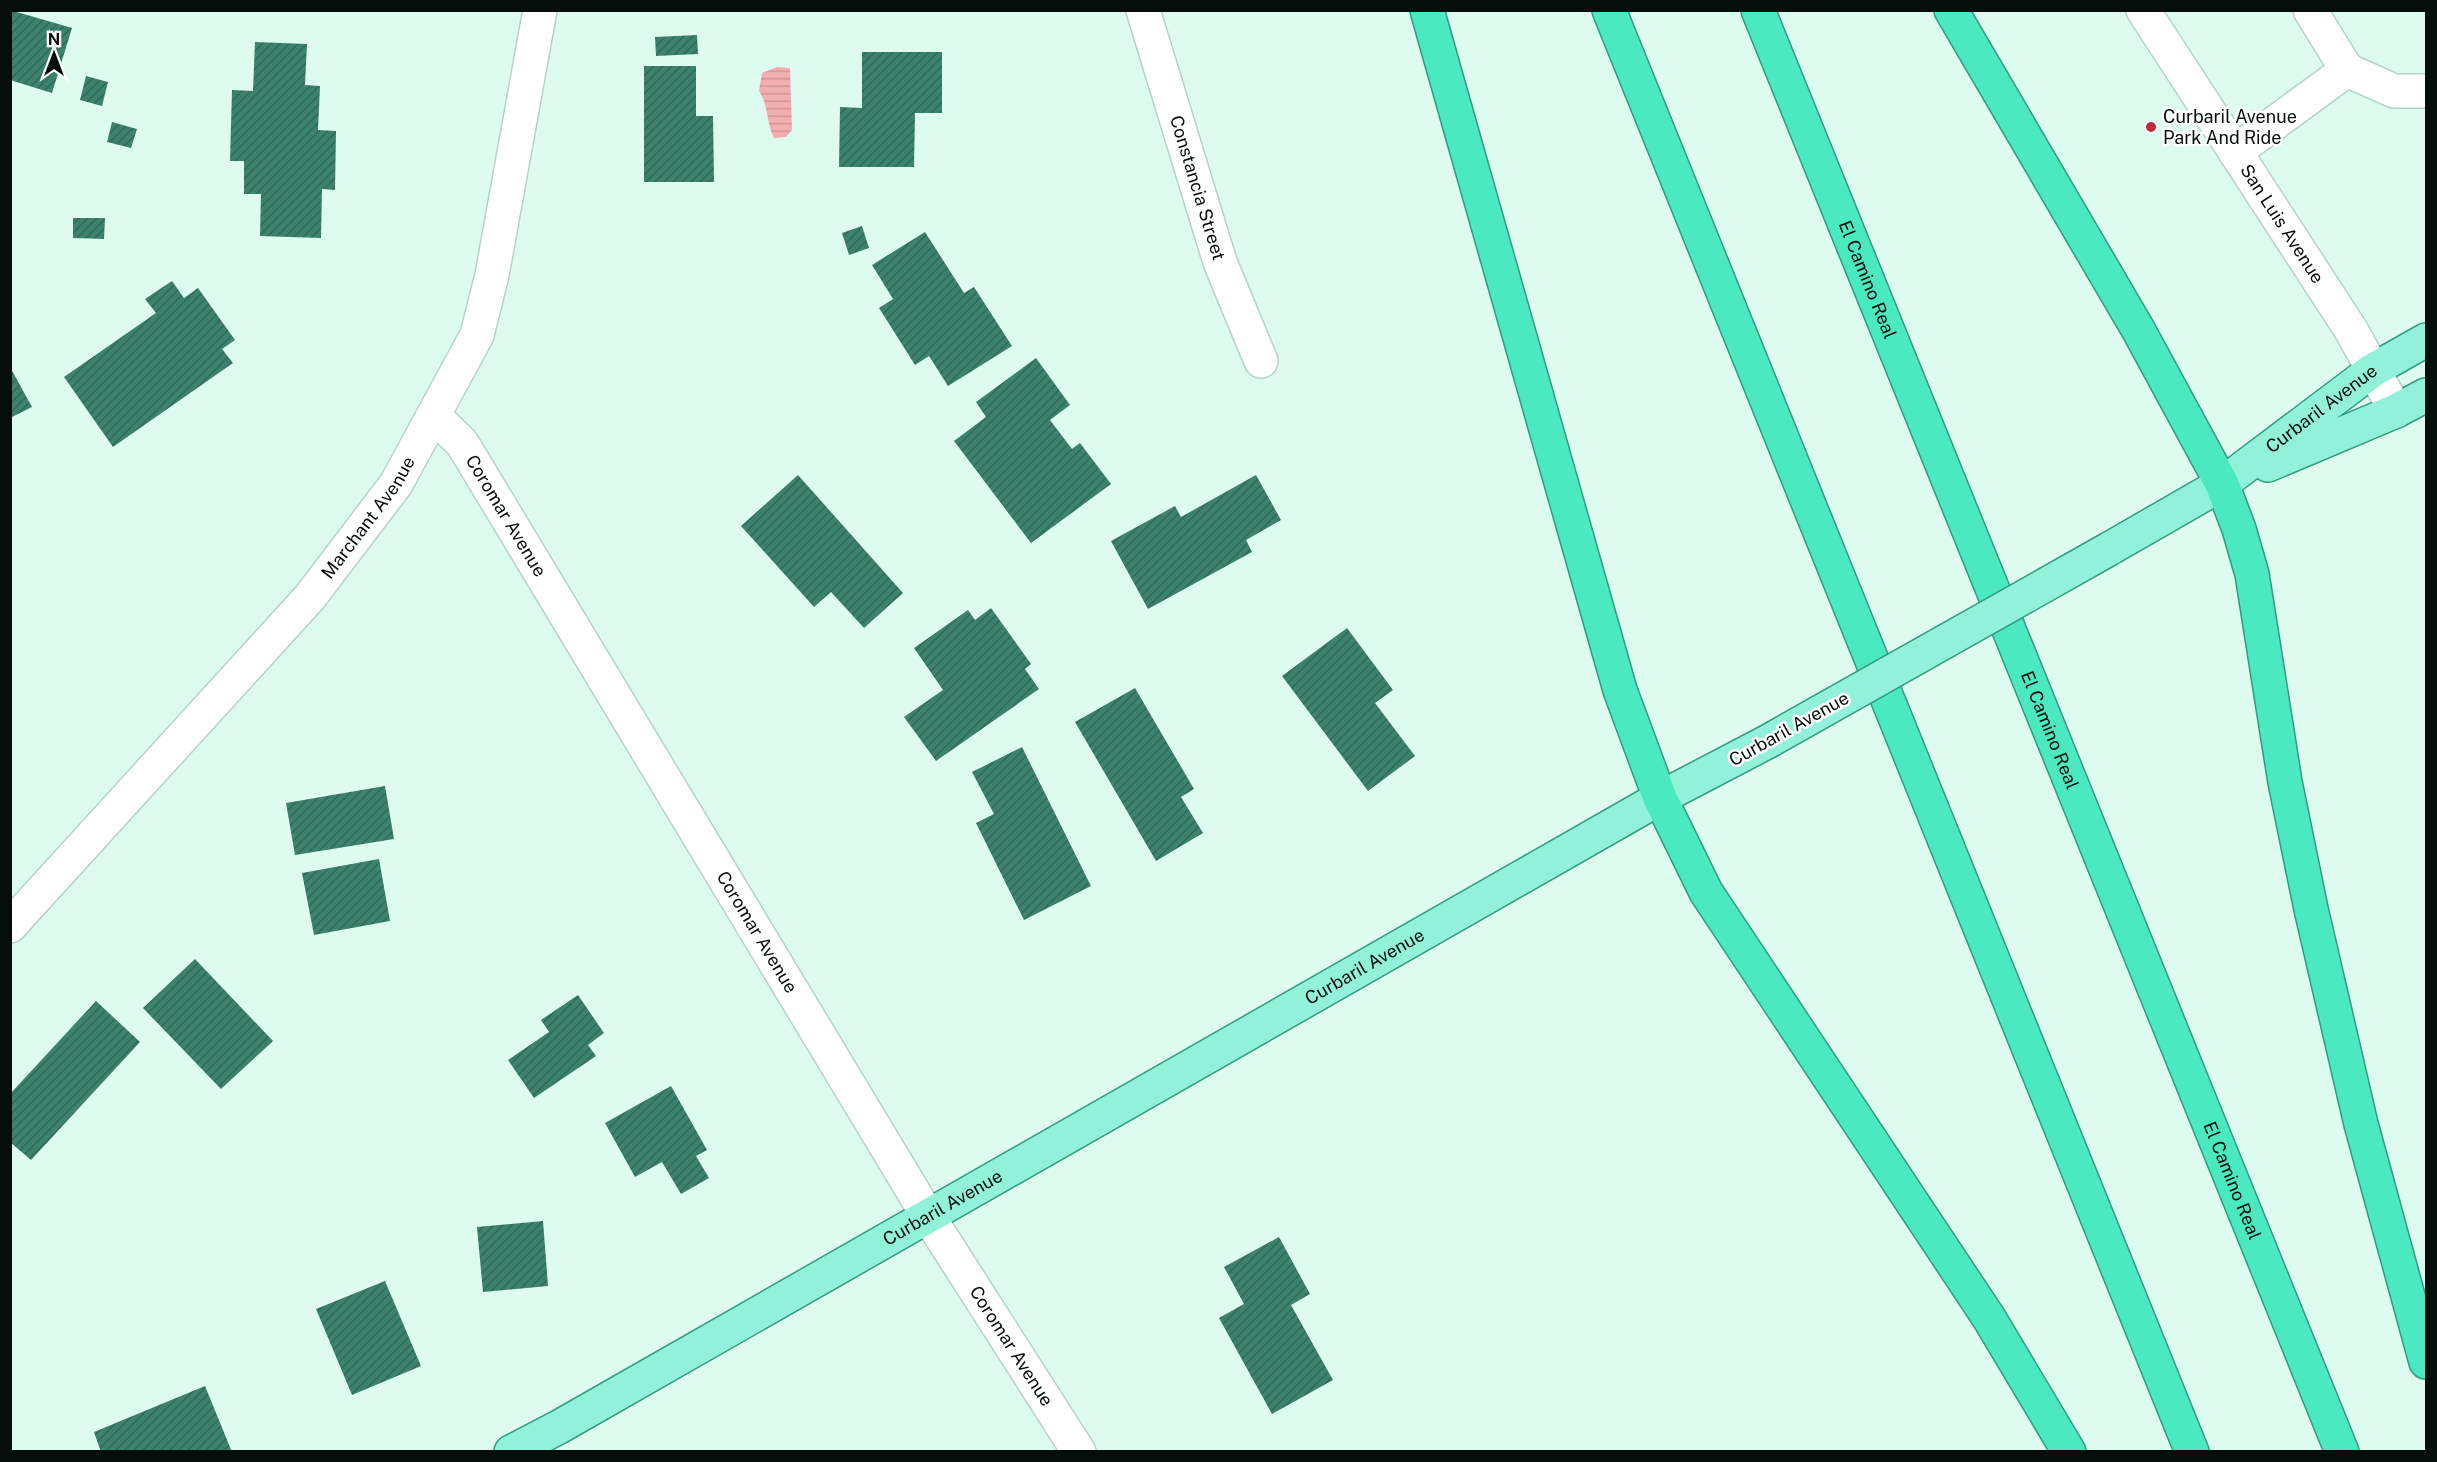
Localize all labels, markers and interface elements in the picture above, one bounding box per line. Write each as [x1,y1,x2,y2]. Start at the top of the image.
north arrow [24,24,84,84]
text: N [48,30,60,49]
place label: Curbaril Avenue Park And Ride [2163,106,2297,148]
street label: Constancia Street [1166,113,1230,263]
marker: Curbaril Avenue Park And Ride [2144,120,2158,134]
street label: San Luis Avenue [2236,160,2329,287]
street label: El Camino Real [1834,217,1901,342]
street label: Curbaril Avenue [2261,360,2381,457]
street label: Coromar Avenue [462,451,551,580]
street label: Marchant Avenue [317,453,419,583]
street label: El Camino Real [2017,668,2083,792]
street label: Curbaril Avenue [1725,687,1852,770]
street label: Coromar Avenue [713,867,802,997]
street label: Curbaril Avenue [1301,924,1428,1009]
street label: El Camino Real [2199,1118,2266,1243]
street label: Curbaril Avenue [879,1165,1006,1250]
street label: Coromar Avenue [966,1282,1058,1410]

